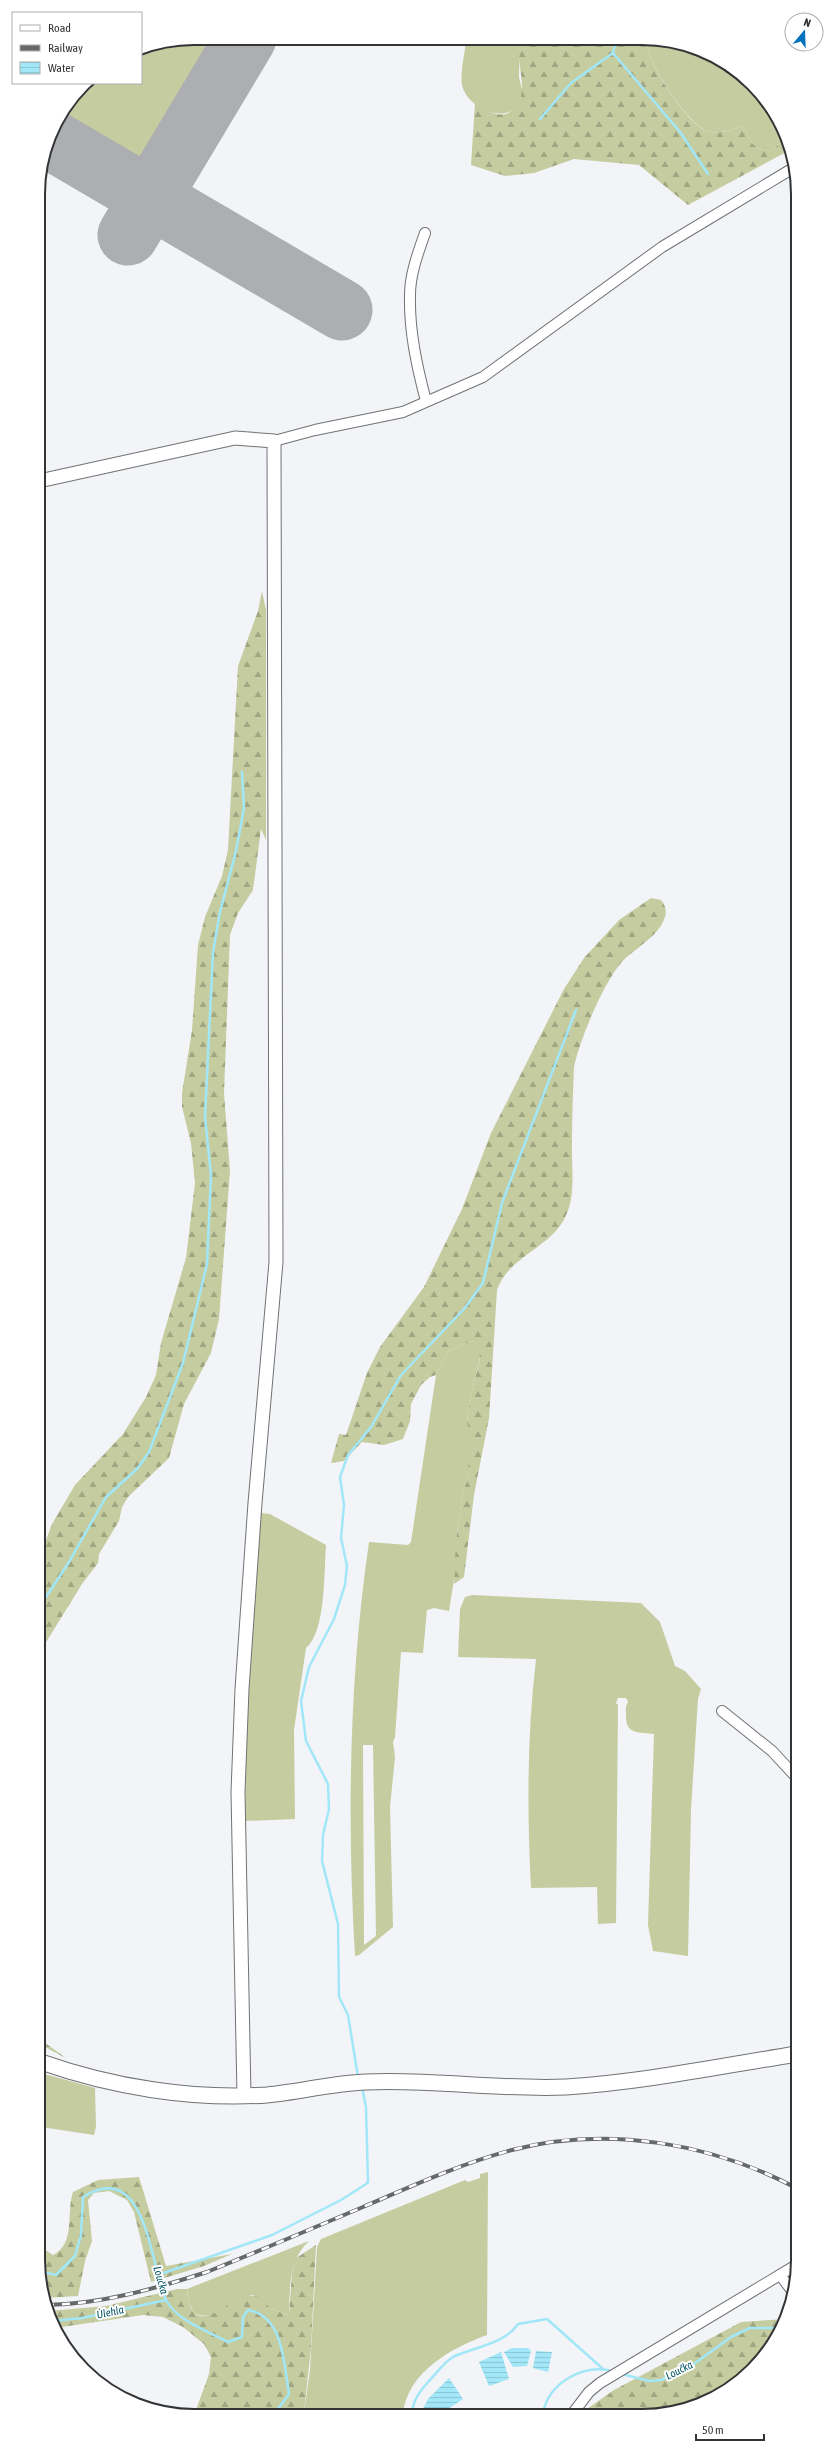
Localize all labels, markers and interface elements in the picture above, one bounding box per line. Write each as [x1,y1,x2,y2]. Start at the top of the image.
legend [12,12,142,84]
north arrow [784,12,824,52]
text: N [802,16,812,29]
text: Road [48,21,71,35]
text: Railway [48,41,83,55]
text: Water [48,61,75,75]
water label: Loučka [151,2265,171,2295]
water label: Úlehla [95,2303,125,2321]
water label: Loučka [664,2358,694,2382]
scale bar [696,2416,764,2442]
text: 50 m [702,2423,724,2437]

